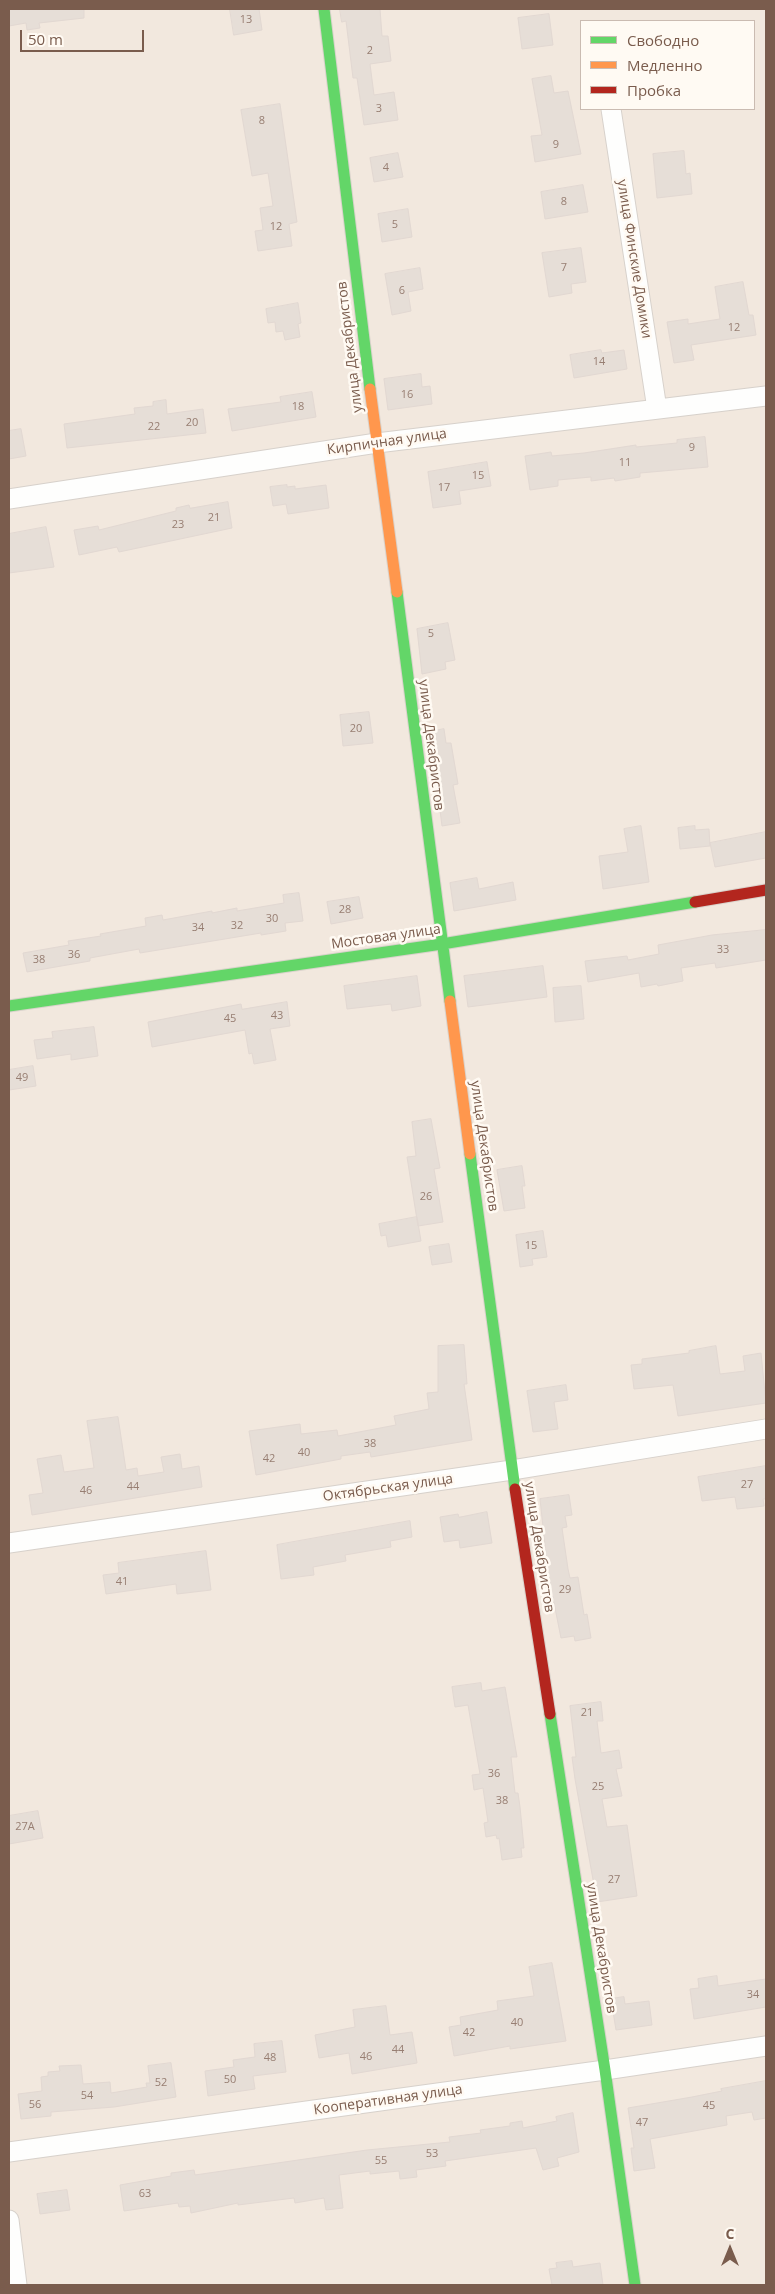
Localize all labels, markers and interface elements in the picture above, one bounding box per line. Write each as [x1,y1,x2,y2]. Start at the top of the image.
house number: 13 [240,13,252,27]
scale bar [22,20,146,52]
legend [580,20,755,110]
text: 50 m [28,29,63,49]
text: Свободно [627,30,699,50]
house number: 2 [367,44,373,58]
text: Медленно [627,55,703,75]
text: Пробка [627,80,681,100]
house number: 3 [376,102,382,116]
house number: 8 [259,114,265,128]
house number: 9 [553,138,559,152]
house number: 4 [383,161,389,175]
street label: улица Финские Домики [613,178,655,340]
house number: 8 [561,195,567,209]
house number: 5 [392,218,398,232]
house number: 12 [270,220,282,234]
house number: 7 [561,261,567,275]
street label: улица Декабристов [334,280,366,414]
house number: 6 [399,284,405,298]
house number: 12 [728,321,740,335]
house number: 14 [593,355,605,369]
house number: 16 [401,388,413,402]
house number: 18 [292,400,304,414]
house number: 20 [186,416,198,430]
house number: 22 [148,420,160,434]
street label: Кирпичная улица [326,425,448,459]
house number: 9 [689,441,695,455]
house number: 11 [619,456,631,470]
house number: 15 [472,469,484,483]
house number: 17 [438,481,450,495]
house number: 21 [208,511,220,525]
house number: 23 [172,518,184,532]
house number: 5 [428,627,434,641]
street label: улица Декабристов [415,678,447,812]
house number: 20 [350,722,362,736]
house number: 28 [339,903,351,917]
house number: 30 [266,912,278,926]
house number: 32 [231,919,243,933]
house number: 34 [192,921,204,935]
street label: Мостовая улица [330,921,442,953]
house number: 33 [717,943,729,957]
house number: 36 [68,948,80,962]
house number: 38 [33,953,45,967]
house number: 43 [271,1009,283,1023]
house number: 45 [224,1012,236,1026]
house number: 49 [16,1071,28,1085]
street label: улица Декабристов [466,1079,502,1213]
house number: 26 [420,1190,432,1204]
house number: 15 [525,1239,537,1253]
house number: 38 [364,1437,376,1451]
house number: 40 [298,1446,310,1460]
house number: 42 [263,1452,275,1466]
street label: Октябрьская улица [322,1471,454,1505]
house number: 27 [741,1478,753,1492]
house number: 44 [127,1480,139,1494]
street label: улица Декабристов [520,1480,558,1614]
house number: 46 [80,1484,92,1498]
house number: 41 [116,1575,128,1589]
house number: 29 [559,1583,571,1597]
house number: 21 [581,1706,593,1720]
house number: 36 [488,1767,500,1781]
house number: 25 [592,1780,604,1794]
house number: 38 [496,1794,508,1808]
house number: 27А [15,1820,35,1834]
house number: 27 [608,1873,620,1887]
street label: улица Декабристов [582,1881,620,2015]
house number: 34 [747,1988,759,2002]
house number: 40 [511,2016,523,2030]
house number: 42 [463,2026,475,2040]
house number: 44 [392,2043,404,2057]
house number: 46 [360,2050,372,2064]
house number: 48 [264,2051,276,2065]
house number: 50 [224,2073,236,2087]
house number: 52 [155,2076,167,2090]
street label: Кооперативная улица [312,2081,464,2119]
house number: 54 [81,2089,93,2103]
house number: 56 [29,2098,41,2112]
house number: 45 [703,2099,715,2113]
house number: 47 [636,2116,648,2130]
house number: 53 [426,2147,438,2161]
house number: 55 [375,2154,387,2168]
house number: 63 [139,2187,151,2201]
north arrow [705,2224,755,2274]
text: С [726,2224,734,2243]

